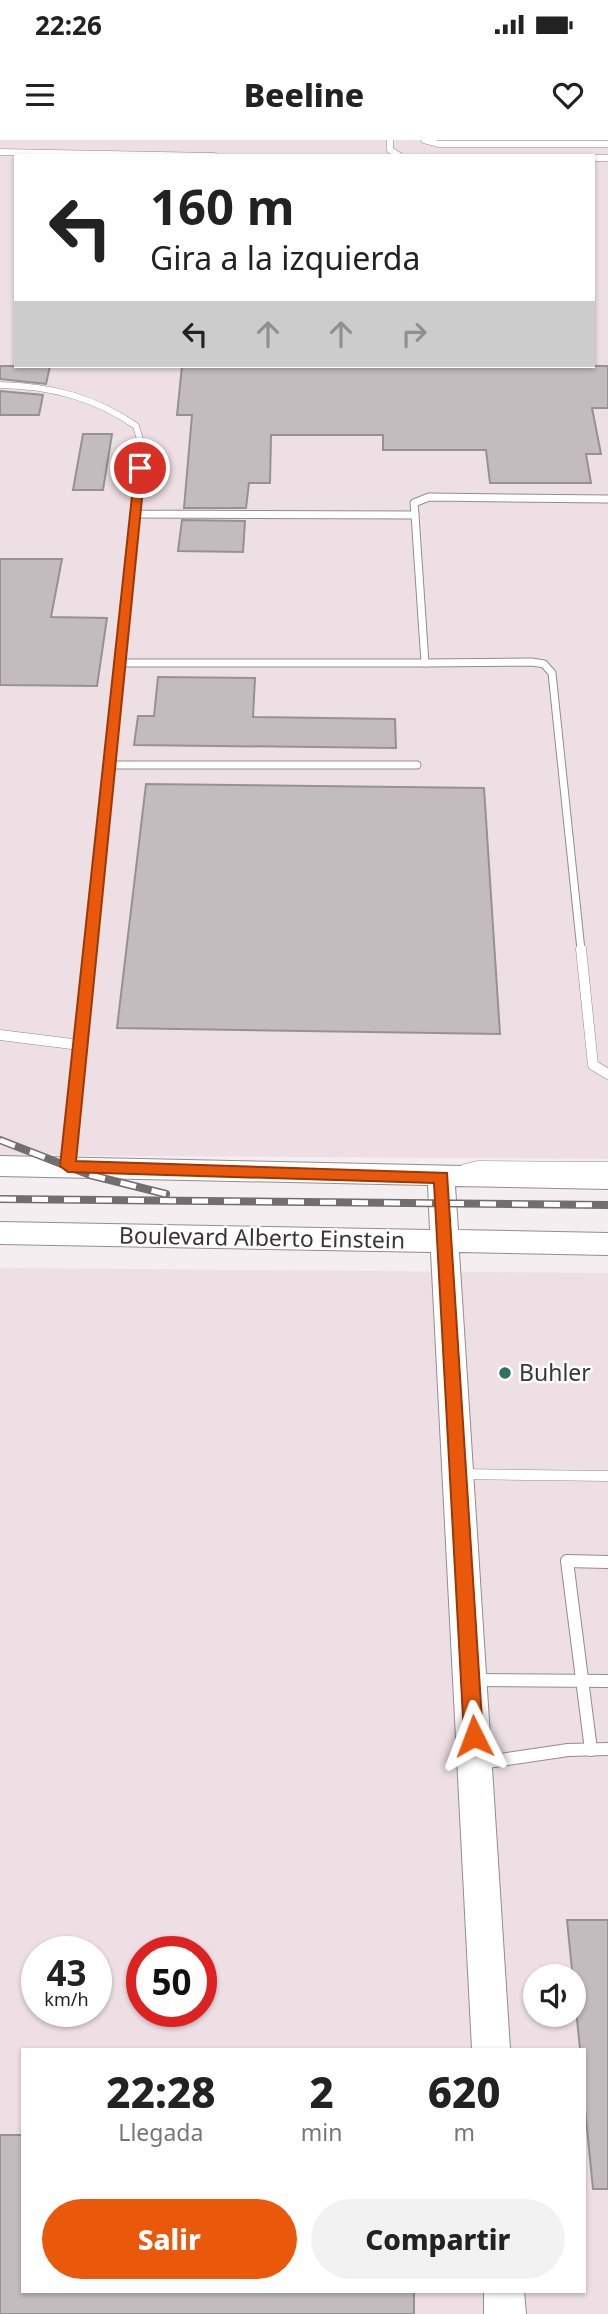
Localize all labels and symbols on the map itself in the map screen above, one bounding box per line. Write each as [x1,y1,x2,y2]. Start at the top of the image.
pin [110,438,170,498]
street label: Boulevard Alberto Einstein [119,1219,405,1255]
place label: Buhler [519,1356,591,1388]
marker: Buhler [497,1365,513,1381]
position arrow [437,1699,511,1773]
speed limit sign: 50 [126,1936,217,2027]

